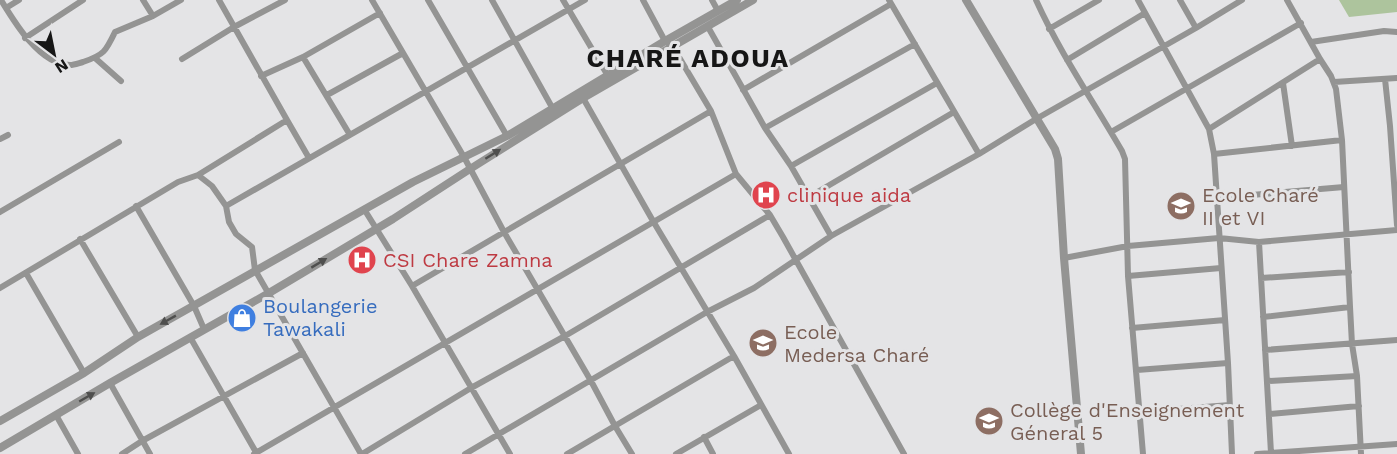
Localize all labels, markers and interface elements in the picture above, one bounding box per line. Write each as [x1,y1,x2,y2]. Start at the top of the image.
north arrow [24,24,84,84]
district label: CHARÉ ADOUA [586,43,790,73]
text: N [52,55,72,77]
one-way arrow [485,149,501,160]
hospital icon: clinique aida [750,179,782,211]
place label: clinique aida [787,183,911,207]
place label: Ecole Charé II et VI [1202,183,1319,230]
school or university icon: Ecole Charé II et VI [1165,190,1197,222]
hospital icon: CSI Chare Zamna [346,244,378,276]
place label: CSI Chare Zamna [383,248,553,272]
one-way arrow [311,257,327,268]
place label: Boulangerie Tawakali [263,294,377,341]
shop icon: Boulangerie Tawakali [226,302,258,334]
one-way arrow [159,315,176,325]
place label: Ecole Medersa Charé [784,320,929,367]
school or university icon: Ecole Medersa Charé [747,327,779,359]
one-way arrow [79,392,96,402]
place label: Collège d'Enseignement Géneral 5 [1010,398,1245,445]
school or university icon: Collège d'Enseignement Géneral 5 [973,405,1005,437]

